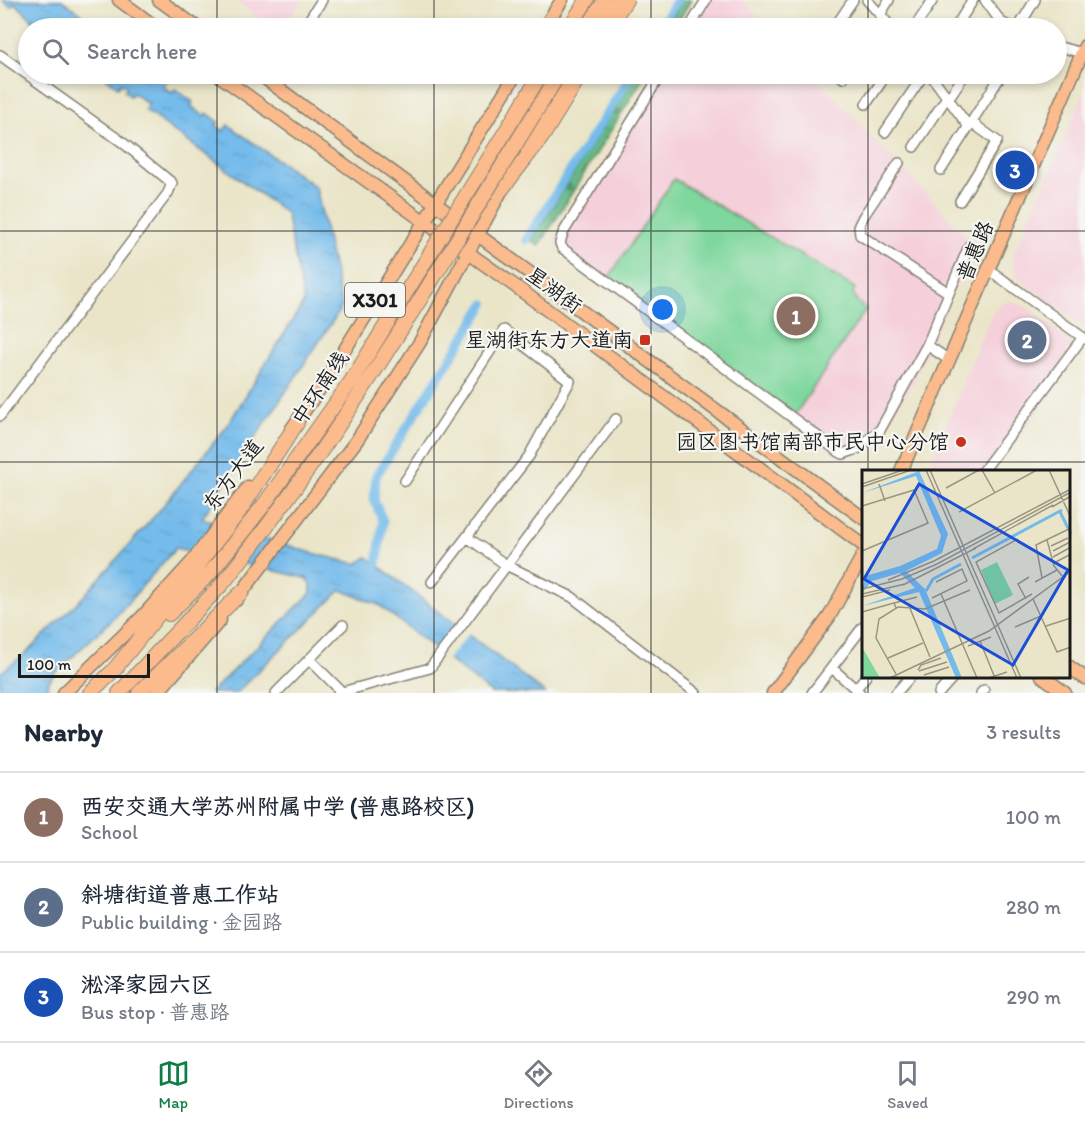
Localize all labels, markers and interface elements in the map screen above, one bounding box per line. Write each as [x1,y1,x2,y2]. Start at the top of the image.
search box [18,18,1067,84]
icon: search [39,35,72,68]
text: Search here [87,38,197,65]
pin: 3 [996,148,1034,192]
street label: 普惠路 [951,217,998,285]
street label: 星湖街 [521,261,587,318]
road number: X301 [345,283,405,317]
pin: 1 [776,294,816,338]
your location [648,295,677,324]
pin: 2 [1008,318,1046,362]
place label: 星湖街东方大道南 [465,327,633,352]
marker: 星湖街东方大道南 [638,333,652,347]
street label: 中环南线 [286,346,353,430]
place label: 园区图书馆南部市民中心分馆 [676,429,949,454]
street label: 东方大道 [197,434,268,516]
marker: 园区图书馆南部市民中心分馆 [954,435,968,449]
inset map [862,470,1070,678]
scale bar [18,651,150,678]
text: 100 m [27,655,71,674]
text: Nearby [24,716,103,748]
text: 3 results [986,720,1061,744]
text: 西安交通大学苏州附属中学 (普惠路校区) [81,793,474,820]
text: 1 [39,805,48,829]
text: 100 m [1006,805,1061,829]
text: School [81,820,138,844]
text: 斜塘街道普惠工作站 [81,881,279,908]
text: 2 [38,895,49,919]
text: 280 m [1006,895,1061,919]
text: Public building · 金园路 [81,910,282,934]
text: 淞泽家园六区 [81,971,213,998]
text: 3 [38,985,49,1009]
text: 290 m [1006,985,1061,1009]
text: Bus stop · 普惠路 [81,1000,229,1024]
tab: Map [157,1057,190,1112]
tab: Directions [503,1057,574,1112]
tab: Saved [887,1057,928,1112]

